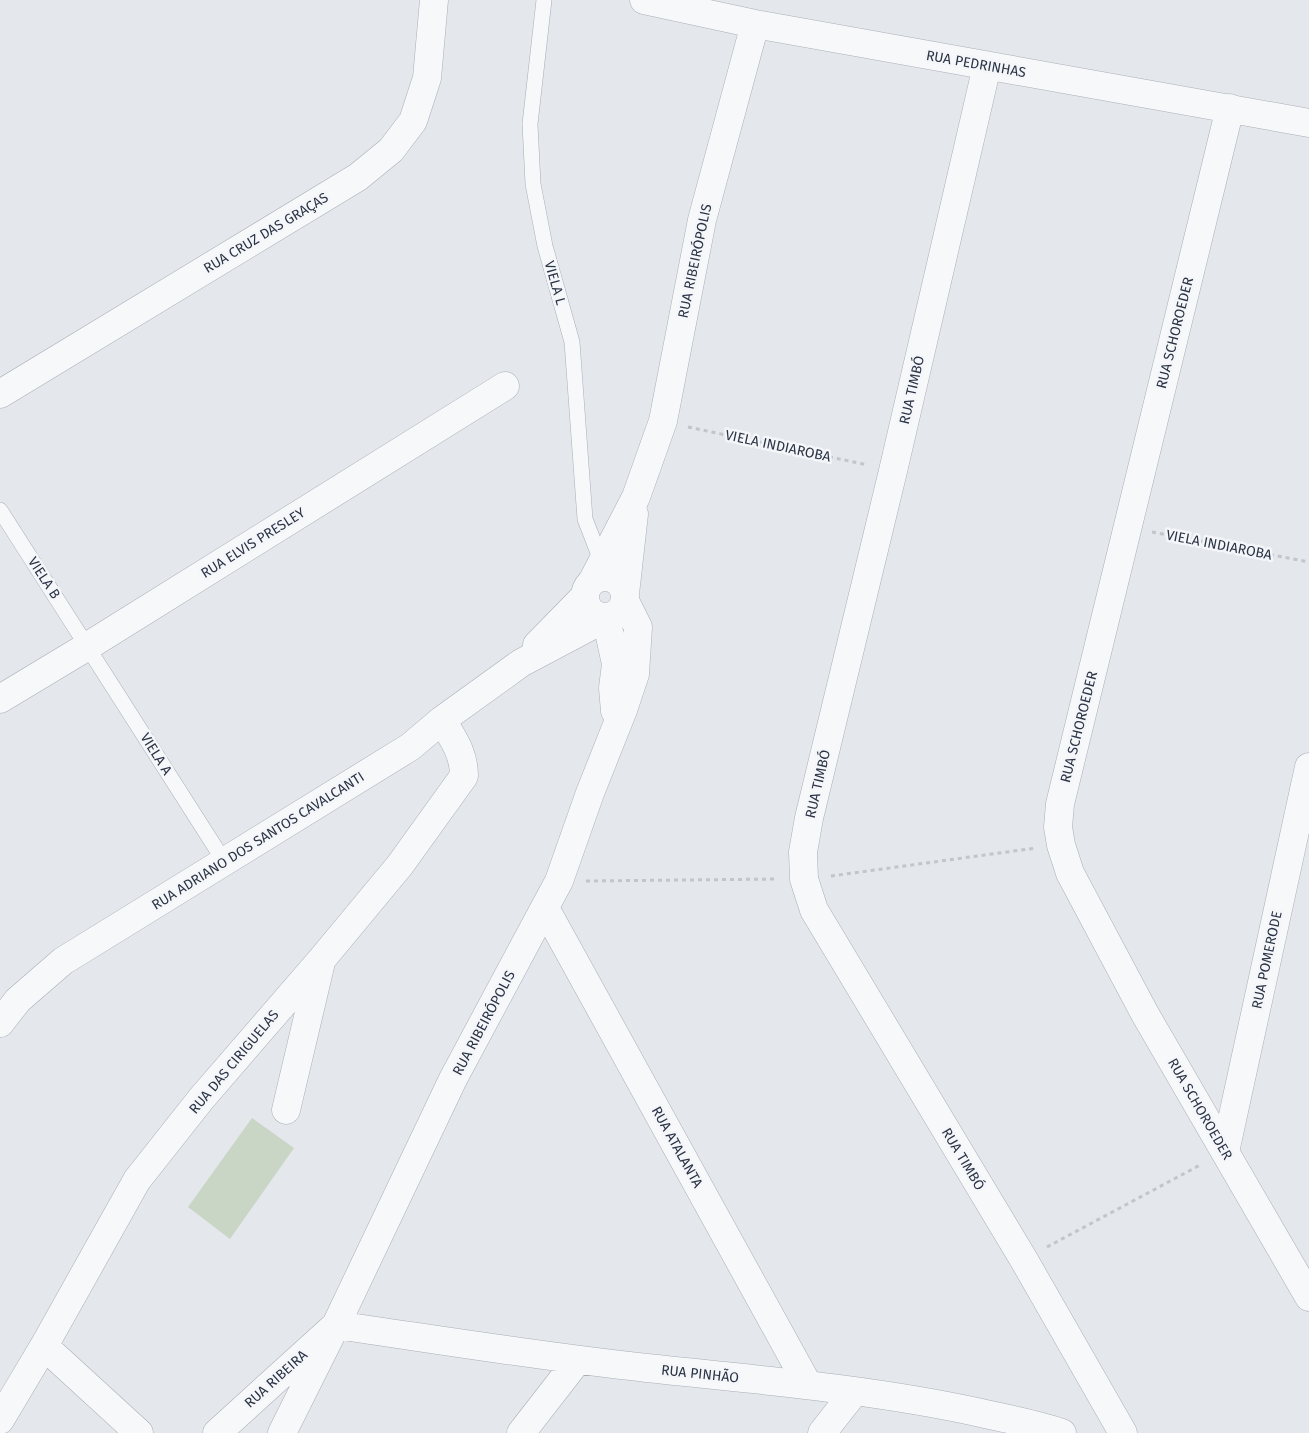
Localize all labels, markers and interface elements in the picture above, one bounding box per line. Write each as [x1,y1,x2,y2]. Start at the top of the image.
street label: RUA PEDRINHAS [925,47,1028,81]
street label: RUA CRUZ DAS GRAÇAS [201,189,332,277]
street label: RUA RIBEIRÓPOLIS [674,202,716,320]
street label: VIELA L [541,259,569,307]
street label: RUA SCHOROEDER [1153,275,1197,391]
street label: RUA TIMBÓ [895,354,928,426]
street label: VIELA INDIAROBA [724,427,832,465]
street label: RUA ELVIS PRESLEY [198,504,308,582]
street label: VIELA INDIAROBA [1165,526,1273,564]
street label: VIELA B [24,554,64,602]
street label: RUA SCHOROEDER [1057,669,1101,785]
street label: VIELA A [137,730,175,778]
street label: RUA TIMBÓ [801,748,834,820]
street label: RUA ADRIANO DOS SANTOS CAVALCANTI [149,768,367,914]
street label: RUA POMERODE [1248,909,1286,1011]
street label: RUA RIBEIRÓPOLIS [448,967,519,1078]
street label: RUA DAS CIRIGUELAS [186,1006,283,1117]
street label: RUA SCHOROEDER [1164,1055,1236,1163]
street label: RUA ATALANTA [648,1103,706,1191]
street label: RUA TIMBÓ [938,1124,989,1193]
street label: RUA RIBEIRA [241,1346,311,1412]
street label: RUA PINHÃO [660,1361,740,1387]

